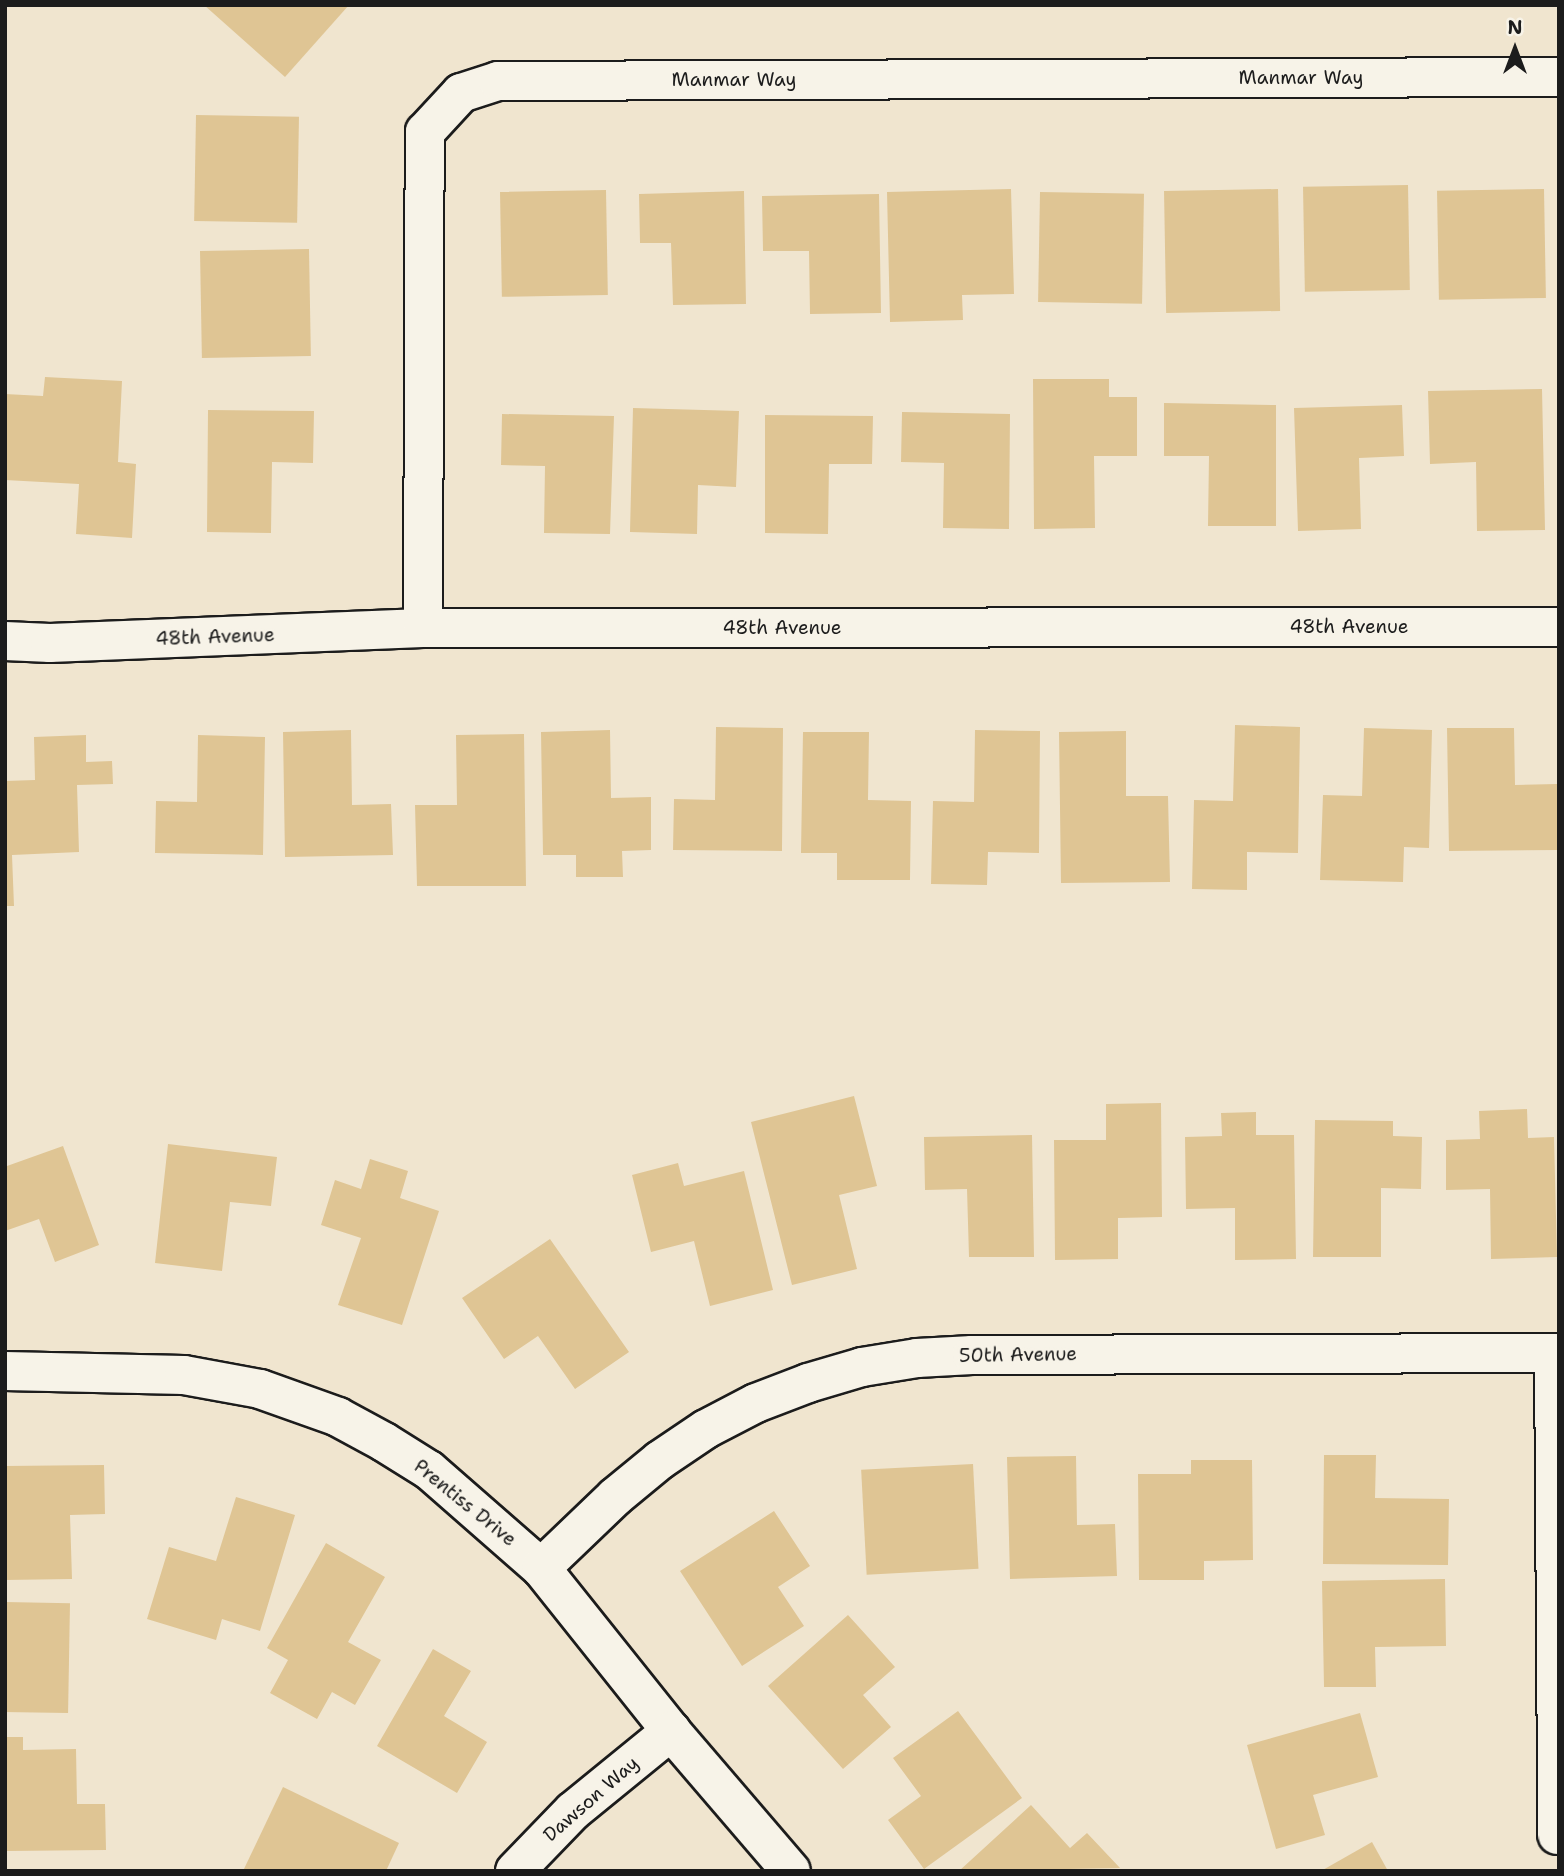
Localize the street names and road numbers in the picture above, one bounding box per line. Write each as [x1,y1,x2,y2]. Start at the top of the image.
street label: Manmar Way [1239,67,1363,89]
street label: Manmar Way [672,69,796,91]
street label: 48th Avenue [1289,616,1409,638]
street label: 48th Avenue [722,617,842,639]
street label: 48th Avenue [155,624,275,650]
street label: 50th Avenue [959,1343,1077,1367]
street label: Prentiss Drive [409,1455,521,1551]
street label: Dawson Way [539,1752,643,1846]

